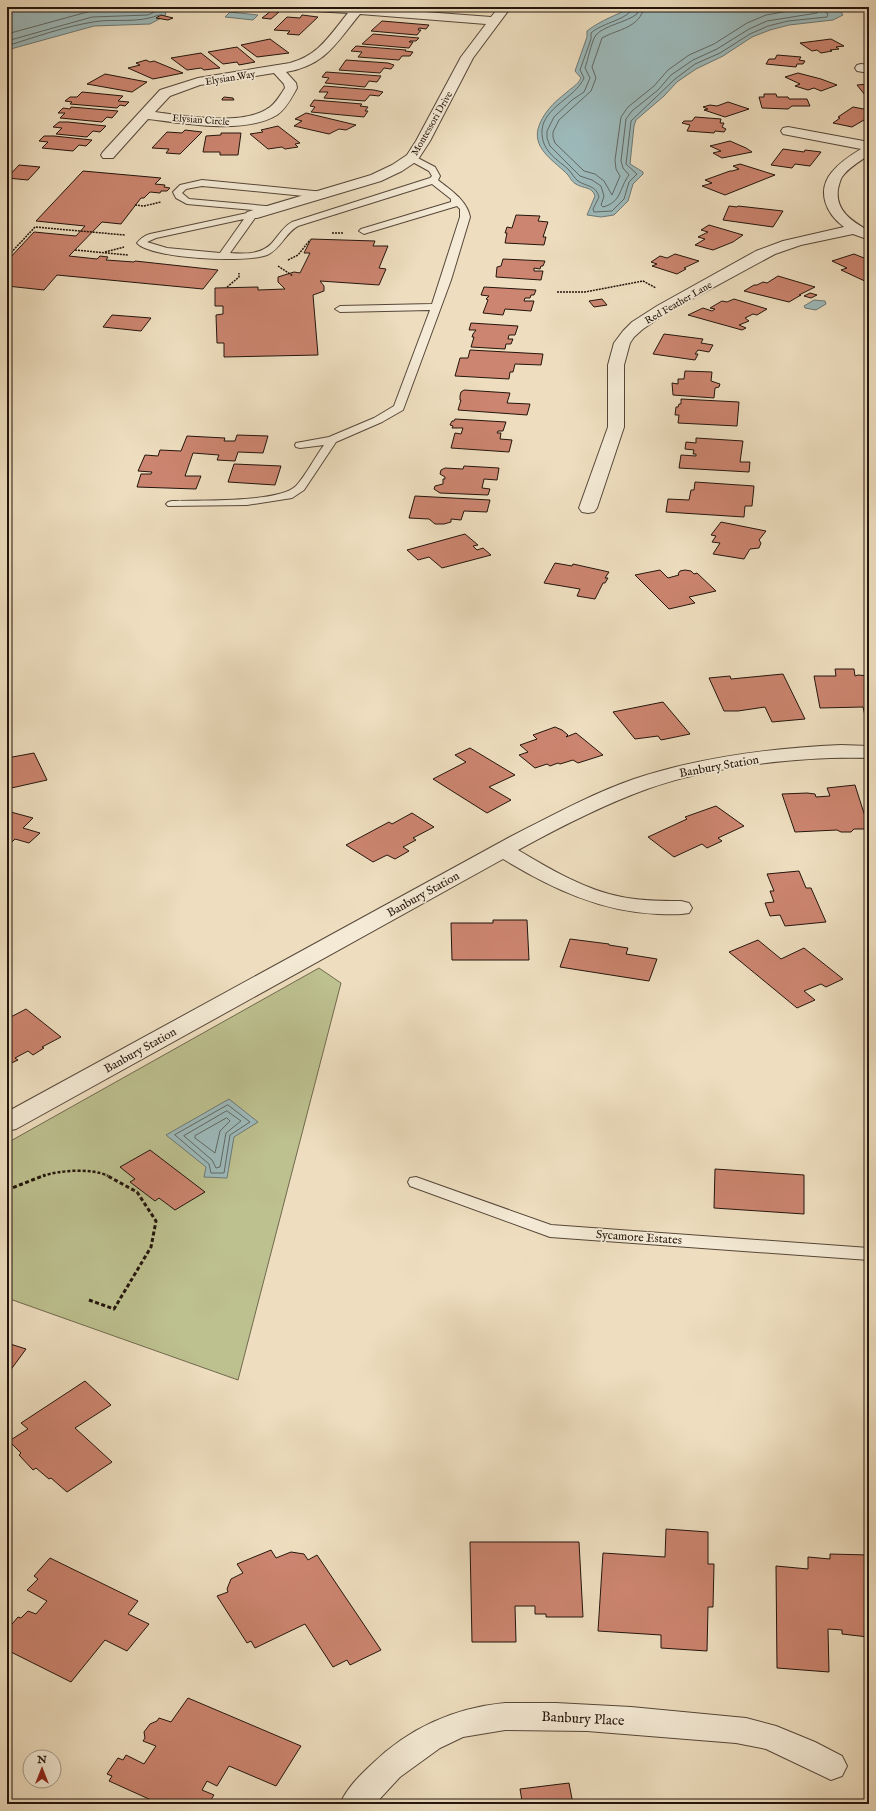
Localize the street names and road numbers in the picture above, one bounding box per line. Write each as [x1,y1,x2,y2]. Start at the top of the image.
street label: Elysian Way [204,68,256,89]
street label: Montessori Drive [409,89,456,158]
street label: Elysian Circle [172,112,230,129]
street label: Red Feather Lane [643,279,715,328]
street label: Banbury Station [678,752,761,781]
street label: Banbury Station [384,868,463,921]
street label: Banbury Station [101,1024,180,1077]
street label: Sycamore Estates [596,1227,682,1248]
street label: Banbury Place [541,1708,625,1730]

